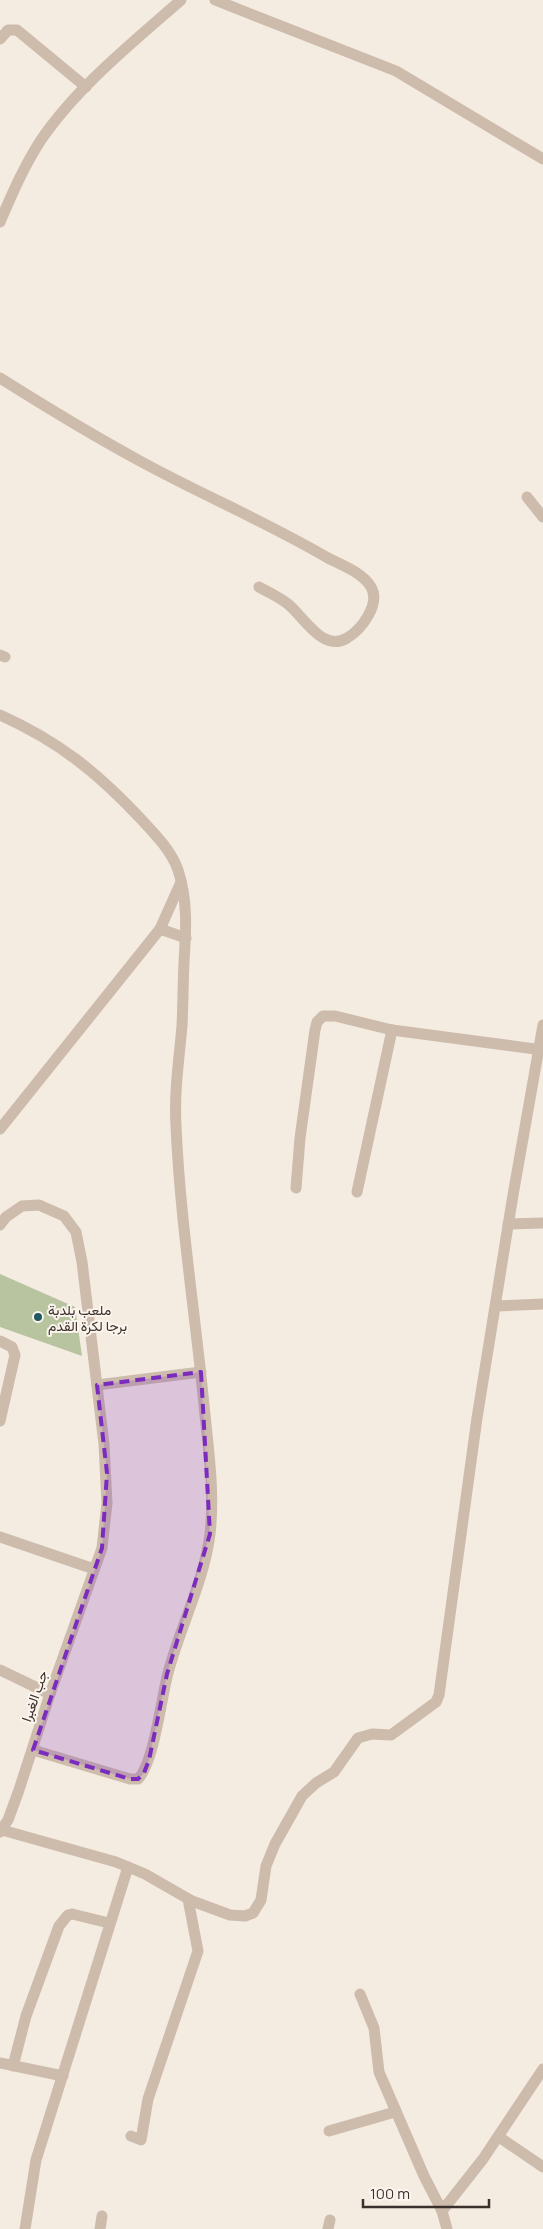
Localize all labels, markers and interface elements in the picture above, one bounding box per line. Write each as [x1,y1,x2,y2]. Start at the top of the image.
place label: ملعب بلدبة برجا لكرة القدم [48,1300,127,1335]
marker: ملعب بلدبة برجا لكرة القدم [32,1311,44,1323]
street label: جب الغبرا [16,1668,52,1724]
scale bar [363,2176,489,2208]
text: 100 m [370,2183,410,2204]

